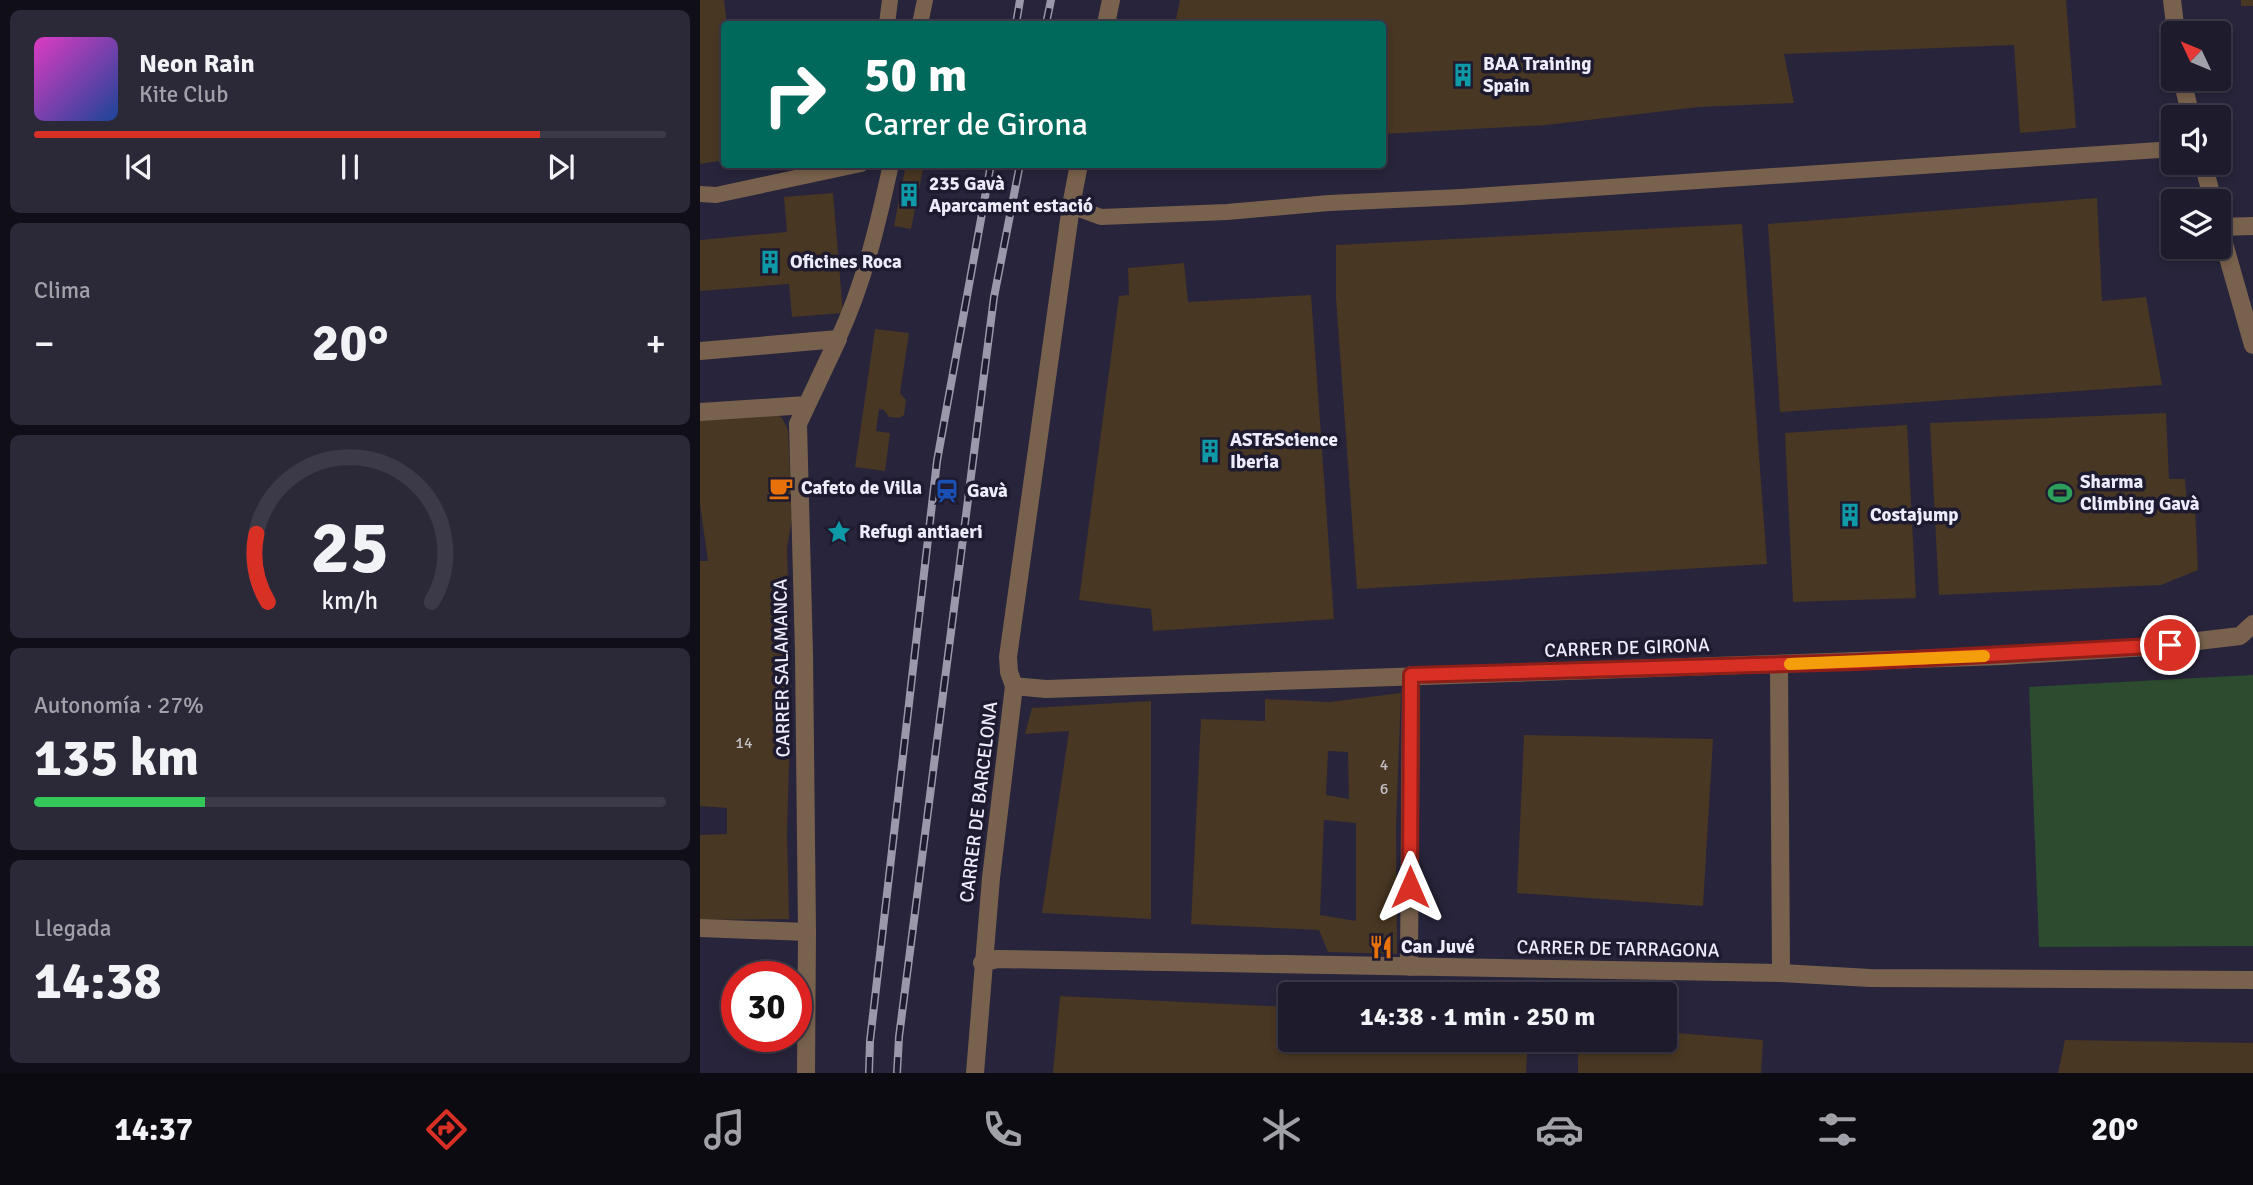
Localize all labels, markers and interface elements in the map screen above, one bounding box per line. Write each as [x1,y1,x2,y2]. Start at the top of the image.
north arrow [2161,21,2231,91]
map controls [2161,21,2231,259]
text: 50 m [864,45,967,105]
text: Neon Rain [139,48,255,80]
icon: right [749,49,840,140]
place label: BAA Training Spain [1483,52,1591,98]
building icon: BAA Training Spain [1449,61,1477,89]
text: Kite Club [139,80,228,109]
text: Carrer de Girona [864,105,1088,144]
button: sound [2161,105,2231,175]
icon: previous [120,148,158,186]
icon: pause [331,148,369,186]
icon: next [542,148,580,186]
place label: 235 Gavà Aparcament estació [929,172,1093,218]
building icon: 235 Gavà Aparcament estació [895,181,923,209]
button: layers [2161,189,2231,259]
building icon: Oficines Roca [756,248,784,276]
place label: Oficines Roca [790,250,902,274]
text: Clima [34,276,91,305]
text: 20° [312,311,388,375]
text: − [34,320,55,367]
text: + [645,320,666,367]
place label: AST&Science Iberia [1230,428,1338,474]
building icon: AST&Science Iberia [1196,437,1224,465]
place label: Sharma Climbing Gavà [2080,470,2200,516]
cafe icon: Cafeto de Villa [767,474,795,502]
place label: Cafeto de Villa [801,476,922,500]
station icon: Gavà [933,477,961,505]
place label: Gavà [967,479,1008,503]
sports icon: Sharma Climbing Gavà [2046,479,2074,507]
building icon: Costajump [1836,501,1864,529]
place label: Costajump [1870,503,1959,527]
text: 25 [311,505,389,594]
place icon: Refugi antiaeri [825,518,853,546]
place label: Refugi antiaeri [859,520,983,544]
street label: CARRER SALAMANCA [768,578,796,758]
text: km/h [322,585,378,616]
pin [2140,615,2200,675]
icon: arrive [2151,626,2189,664]
street label: CARRER DE GIRONA [1544,633,1710,663]
text: Autonomía · 27% [34,691,204,720]
street label: CARRER DE BARCELONA [955,700,1003,904]
text: 135 km [34,726,199,790]
house number: 14 [735,733,753,753]
house number: 4 [1380,755,1389,775]
house number: 6 [1380,779,1388,799]
position arrow [1373,850,1447,924]
text: Llegada [34,914,111,943]
restaurant icon: Can Juvé [1367,933,1395,961]
place label: Can Juvé [1401,935,1475,959]
street label: CARRER DE TARRAGONA [1516,935,1720,963]
text: 14:38 [34,949,162,1013]
speed limit sign: 30 [721,961,812,1052]
text: 14:38 · 1 min · 250 m [1360,1001,1595,1033]
icon: directions [422,1105,471,1154]
icon: music [700,1105,749,1154]
icon: phone [978,1105,1027,1154]
icon: climate [1257,1105,1306,1154]
icon: car [1535,1105,1584,1154]
icon: filters [1813,1105,1862,1154]
text: 14:37 [115,1110,193,1149]
text: 20° [2091,1110,2138,1149]

